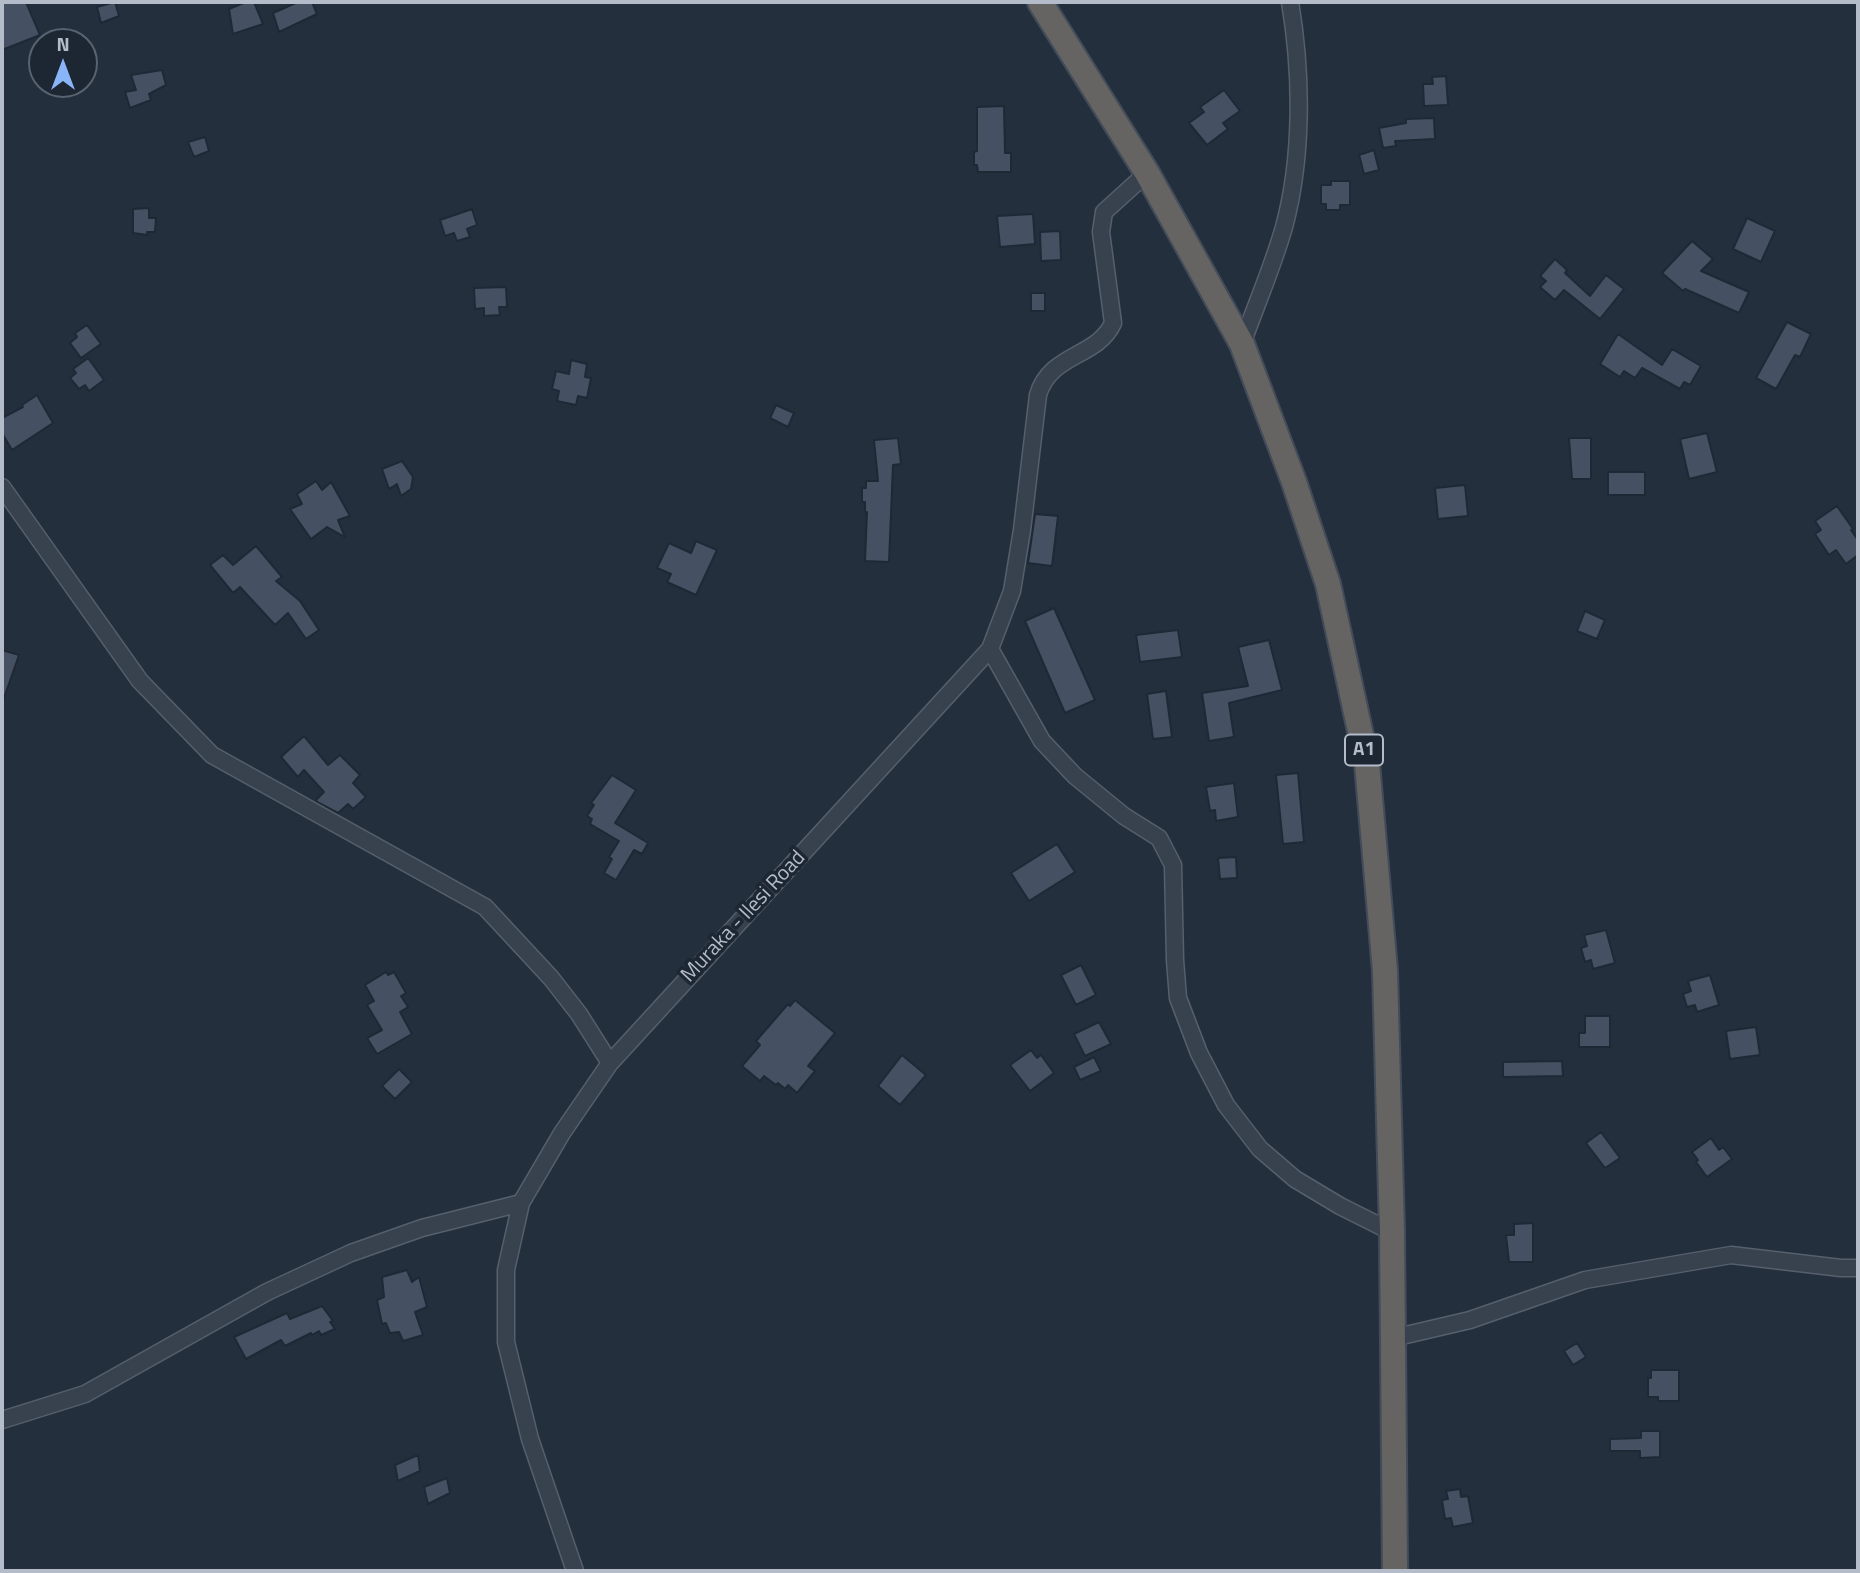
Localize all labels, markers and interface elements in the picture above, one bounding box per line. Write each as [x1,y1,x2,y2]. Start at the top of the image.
north arrow [28,28,98,98]
text: N [56,29,70,58]
road number: A1 [1345,734,1383,765]
street label: Muraka - Ilesi Road [677,846,811,988]

